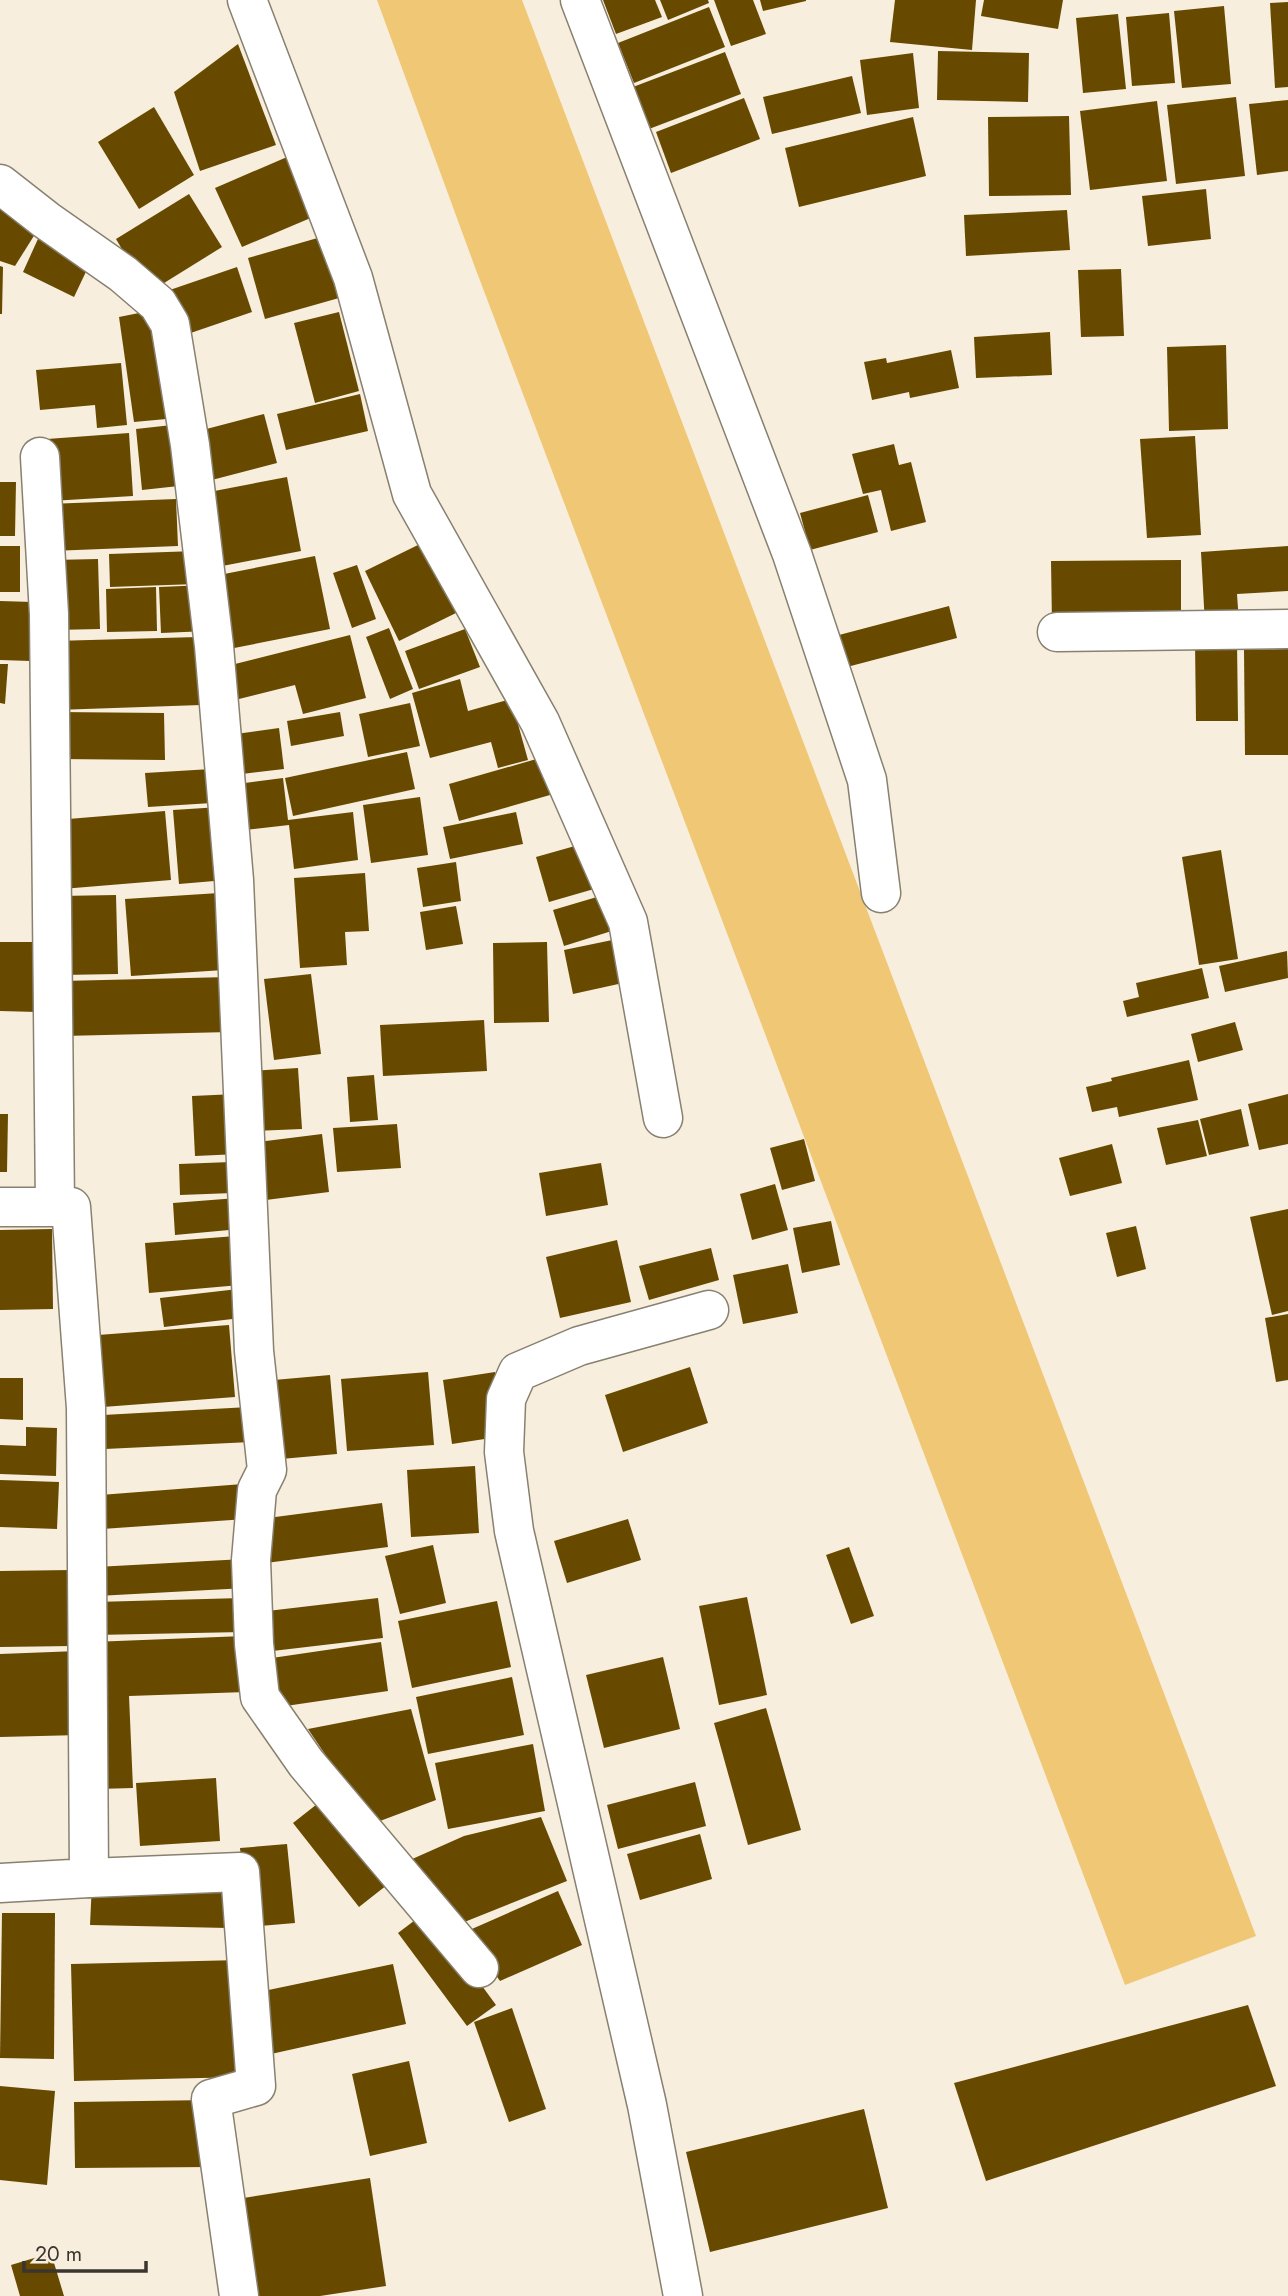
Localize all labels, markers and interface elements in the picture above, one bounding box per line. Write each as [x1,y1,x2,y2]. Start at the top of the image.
scale bar [24,2230,147,2274]
text: 20 m [35,2239,82,2269]

